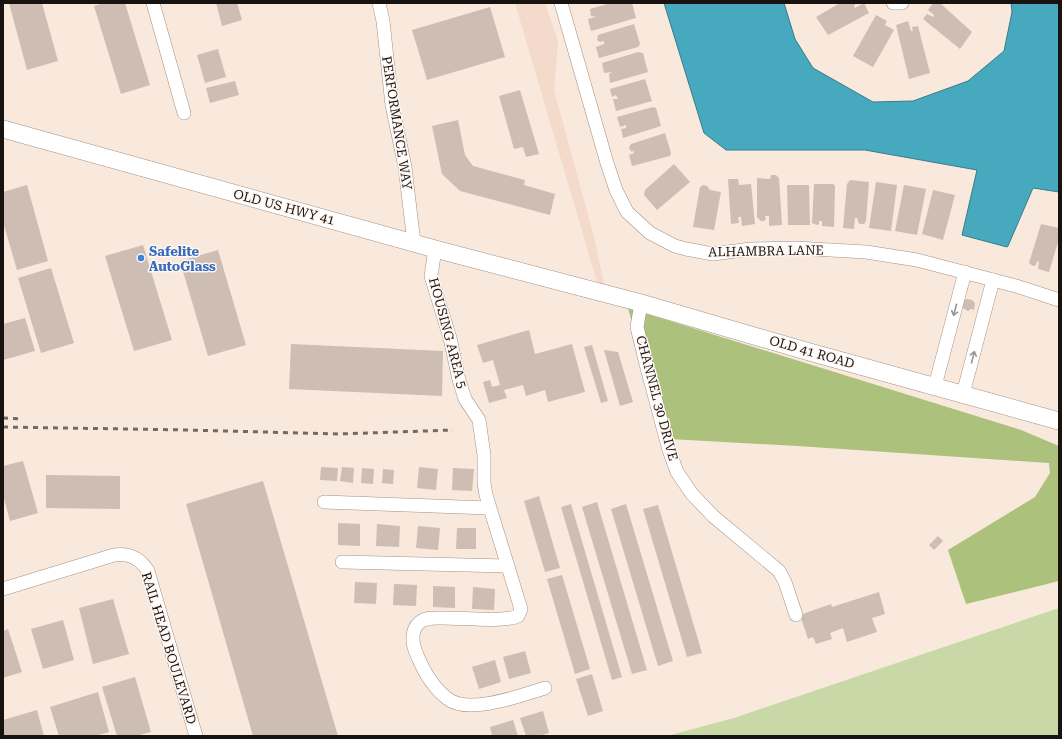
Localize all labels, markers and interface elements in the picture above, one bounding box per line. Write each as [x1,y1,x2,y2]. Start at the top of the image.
street label: PERFORMANCE WAY [379,55,415,191]
street label: OLD US HWY 41 [232,186,336,228]
street label: ALHAMBRA LANE [708,242,824,260]
place label: Safelite AutoGlass [149,244,216,274]
marker: Safelite AutoGlass [136,253,146,263]
street label: HOUSING AREA 5 [426,276,470,390]
one-way arrow [951,303,958,316]
street label: OLD 41 ROAD [768,333,856,371]
street label: CHANNEL 30 DRIVE [633,334,681,462]
one-way arrow [970,350,977,363]
street label: RAIL HEAD BOULEVARD [139,570,199,726]

